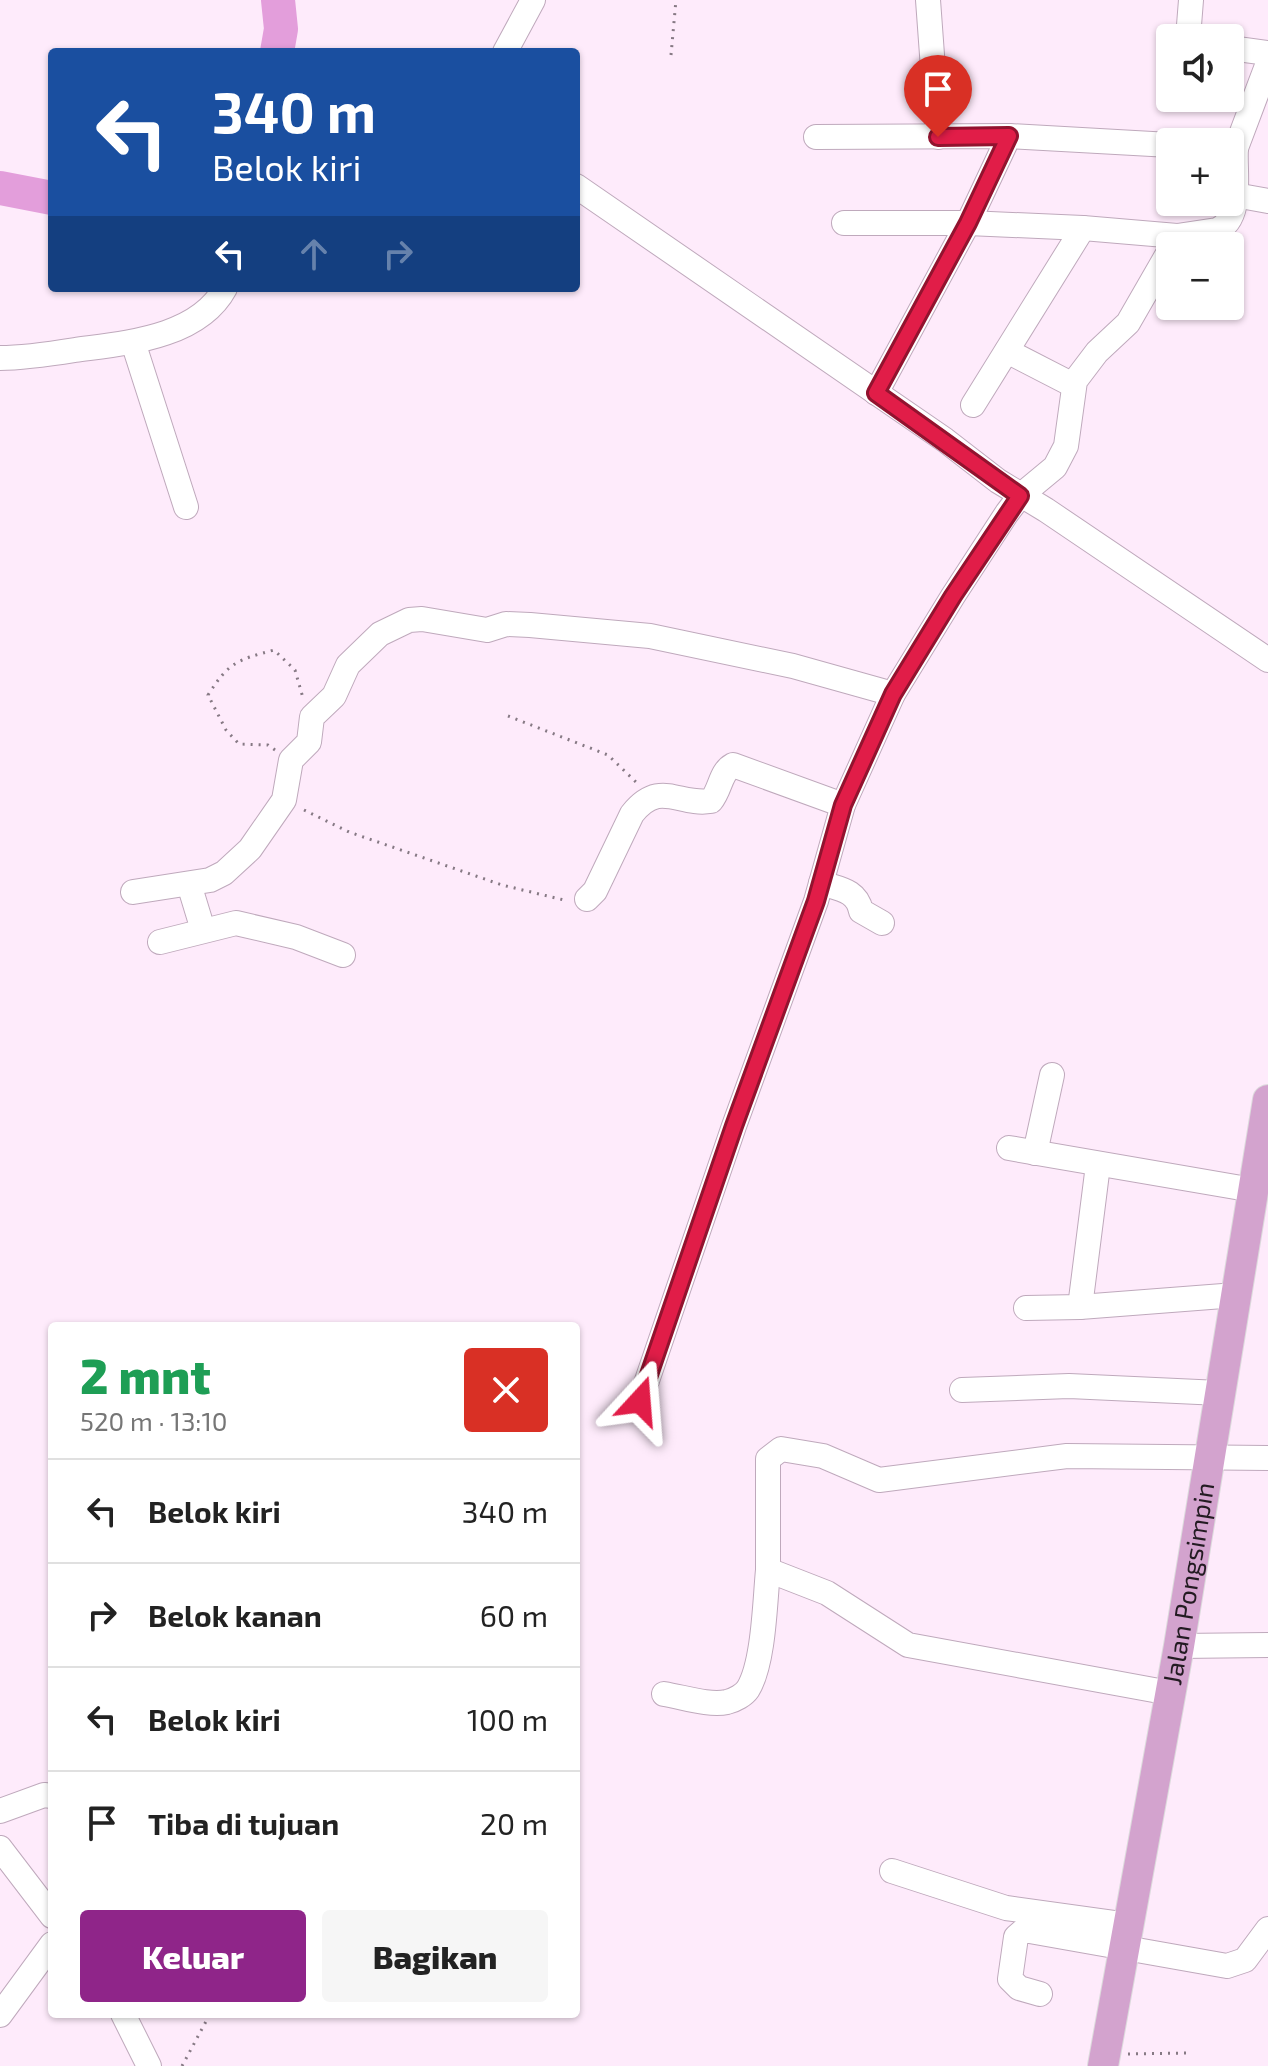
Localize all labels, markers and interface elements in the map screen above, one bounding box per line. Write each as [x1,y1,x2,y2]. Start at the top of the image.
map controls [1156,24,1244,320]
button: sound [1156,24,1244,112]
pin [904,55,972,137]
icon: arrive [916,67,960,111]
text: 340 m [212,77,376,144]
icon: left [80,80,184,184]
button: + [1156,128,1244,216]
text: Belok kiri [212,145,361,188]
icon: left [208,232,252,276]
icon: ahead [292,232,336,276]
icon: right [376,232,420,276]
button: − [1156,232,1244,320]
text: 2 mnt [80,1346,211,1404]
button: close [464,1348,548,1432]
position arrow [598,1359,682,1443]
text: 520 m · 13:10 [80,1405,228,1436]
street label: Jalan Pongsimpin [1155,1480,1219,1687]
icon: left [80,1489,124,1533]
text: Belok kiri [148,1493,281,1529]
text: 340 m [462,1493,548,1529]
icon: right [80,1593,124,1637]
text: Belok kanan [148,1597,322,1633]
text: 60 m [480,1597,548,1633]
icon: left [80,1697,124,1741]
text: Belok kiri [148,1701,281,1737]
text: 100 m [467,1701,548,1737]
icon: arrive [80,1801,124,1845]
text: Tiba di tujuan [148,1805,339,1841]
text: 20 m [480,1805,548,1841]
button: Keluar [80,1910,306,2002]
button: Bagikan [322,1910,548,2002]

